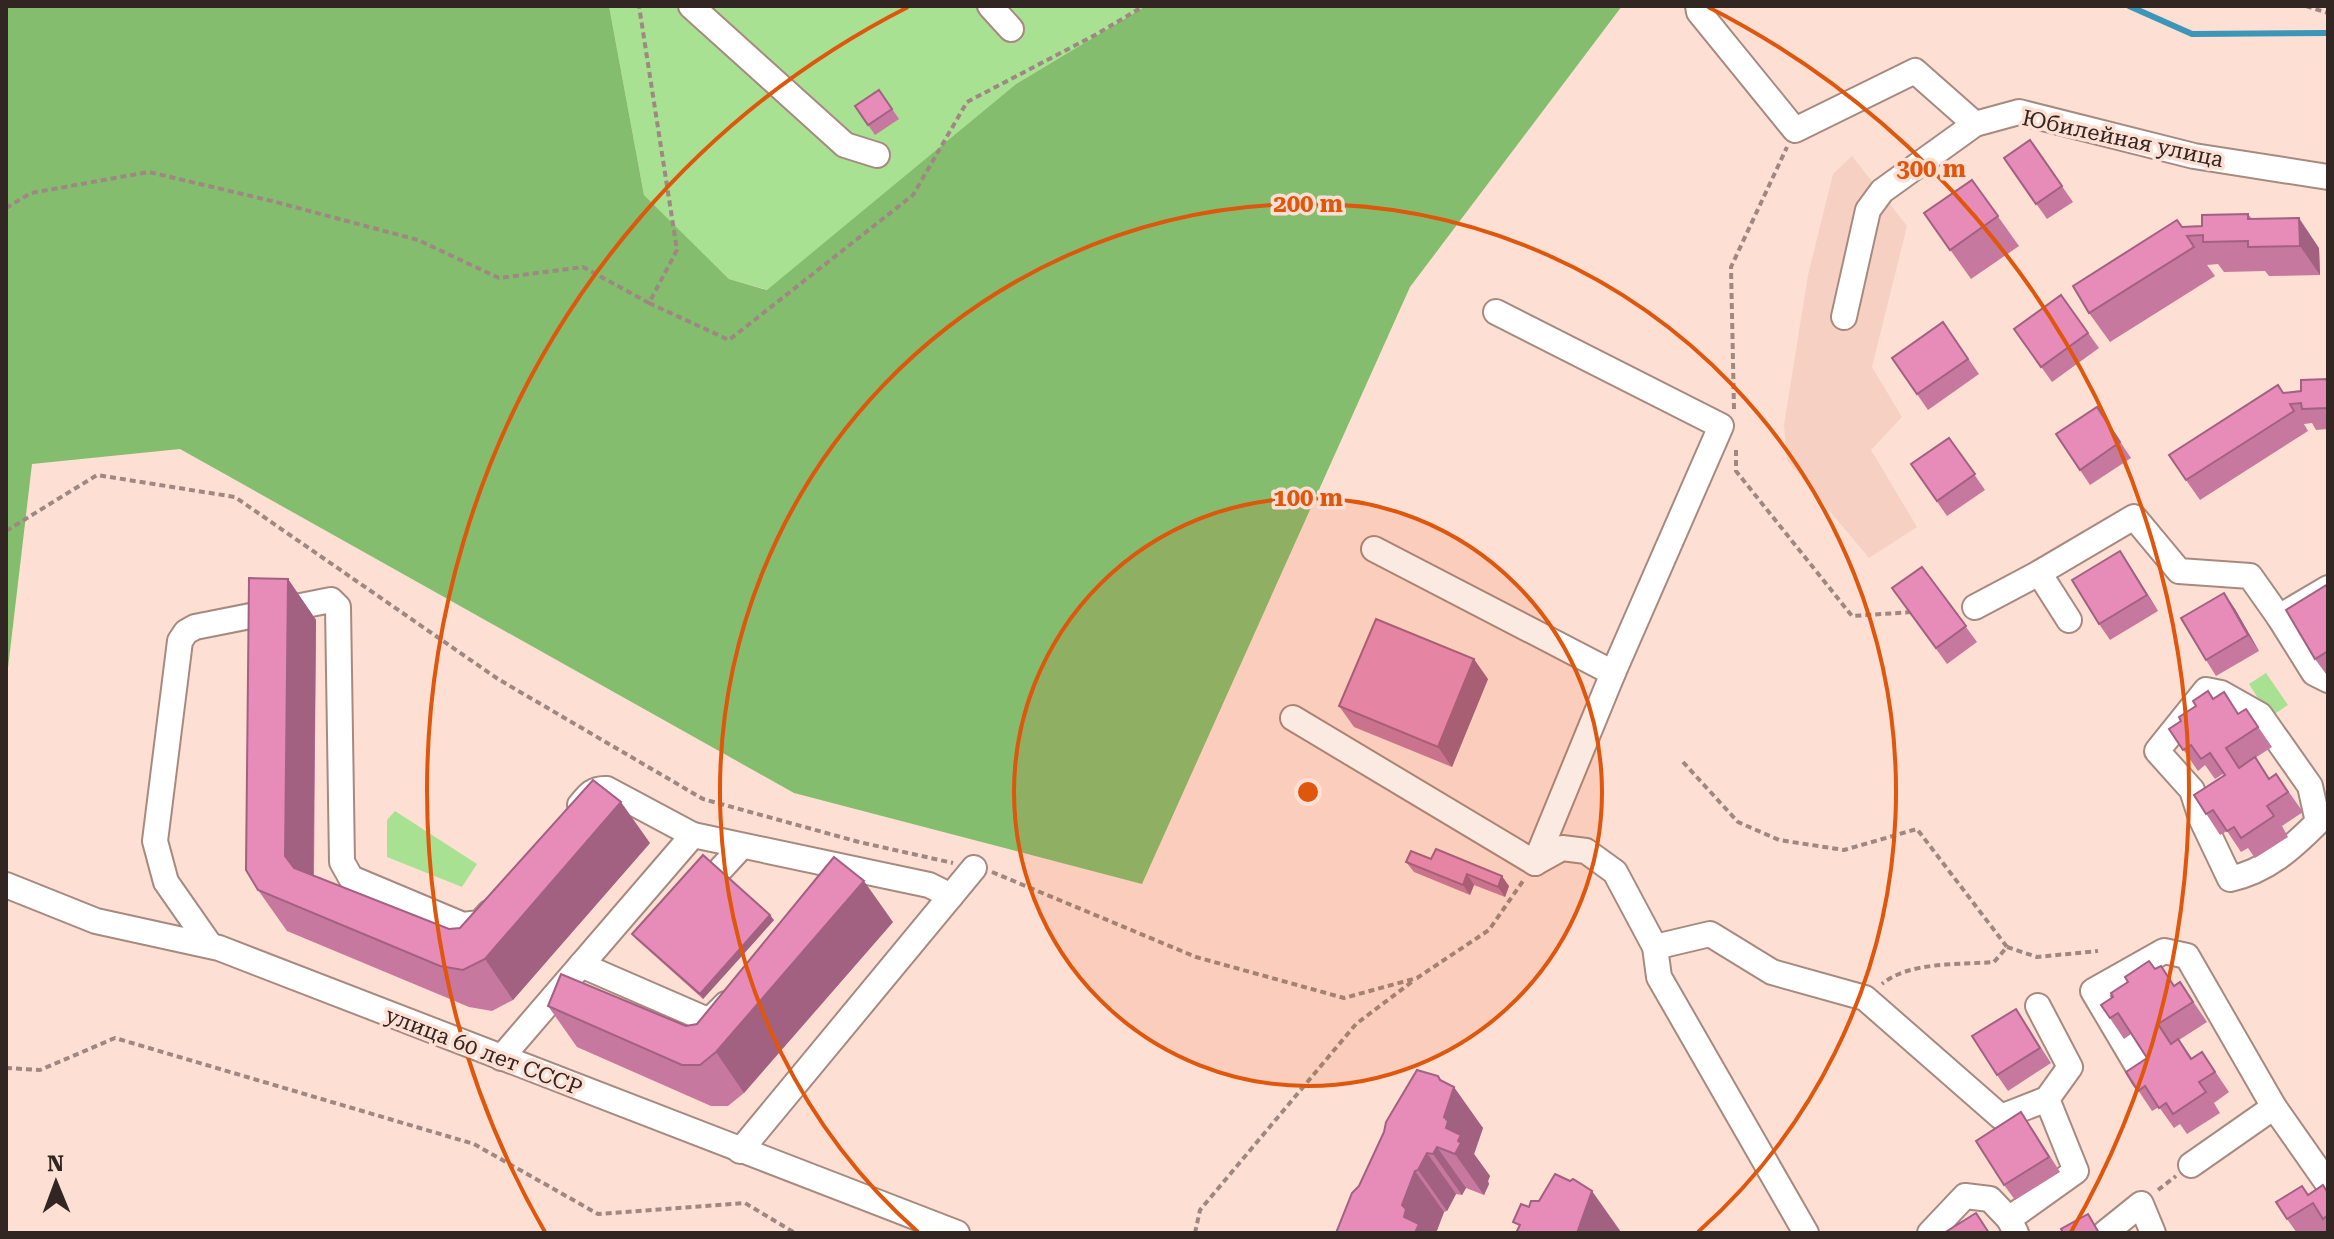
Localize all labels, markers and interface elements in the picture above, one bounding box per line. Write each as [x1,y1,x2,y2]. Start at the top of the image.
street label: Юбилейная улица [2020,105,2226,172]
text: 300 m [1896,155,1966,183]
text: 200 m [1273,190,1343,218]
text: 100 m [1273,484,1343,512]
centre of rings [1294,778,1322,806]
street label: улица 60 лет СССР [382,1002,586,1101]
north arrow [16,1143,96,1223]
text: N [47,1151,64,1176]

